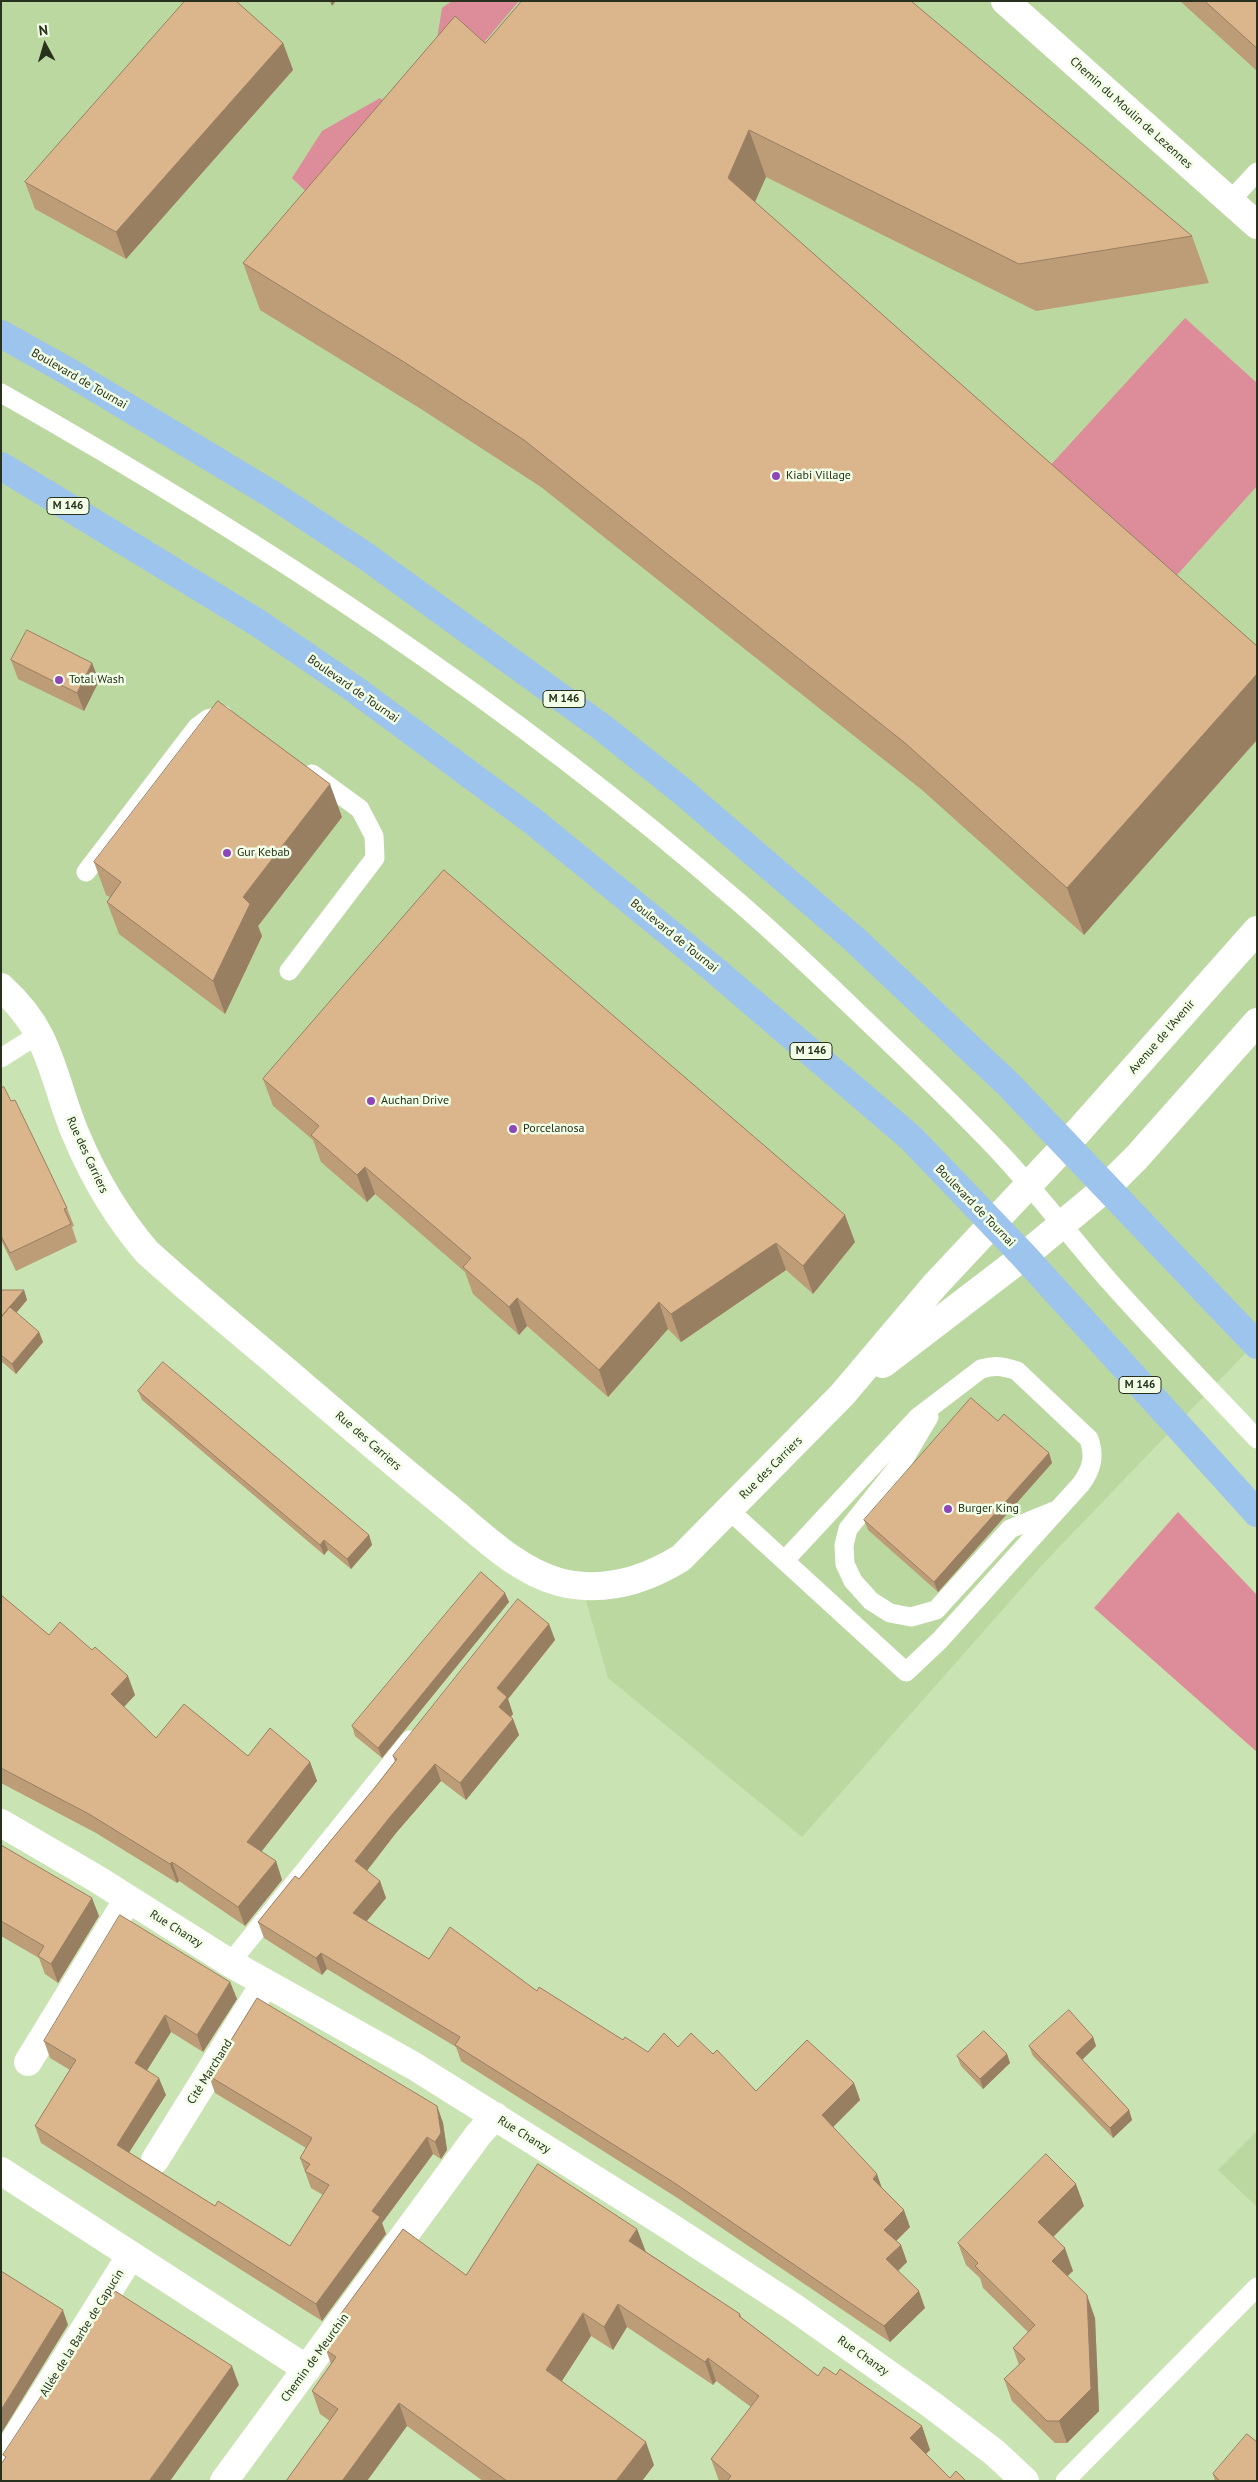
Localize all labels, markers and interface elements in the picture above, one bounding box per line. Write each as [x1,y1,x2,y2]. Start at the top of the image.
north arrow [20,20,70,70]
text: N [38,21,49,40]
street label: Chemin du Moulin de Lezennes [1067,54,1195,172]
street label: Boulevard de Tournai [28,346,130,412]
place label: Kiabi Village [786,469,851,483]
marker: Kiabi Village [770,470,782,482]
road number: M 146 [47,498,89,514]
street label: Boulevard de Tournai [305,652,401,726]
place label: Total Wash [69,673,124,687]
marker: Total Wash [53,674,65,686]
road number: M 146 [543,691,585,708]
place label: Gur Kebab [237,846,290,860]
marker: Gur Kebab [221,847,233,859]
street label: Boulevard de Tournai [627,896,721,976]
street label: Avenue de l'Avenir [1126,997,1198,1077]
road number: M 146 [790,1042,832,1060]
place label: Auchan Drive [381,1094,449,1108]
marker: Auchan Drive [365,1095,377,1107]
street label: Rue des Carriers [63,1114,111,1196]
place label: Porcelanosa [523,1122,584,1136]
marker: Porcelanosa [507,1123,519,1135]
street label: Boulevard de Tournai [932,1162,1018,1250]
road number: M 146 [1119,1376,1161,1394]
street label: Rue des Carriers [332,1408,404,1474]
street label: Rue des Carriers [737,1434,805,1502]
place label: Burger King [958,1502,1019,1516]
marker: Burger King [942,1503,954,1515]
street label: Rue Chanzy [147,1907,205,1951]
street label: Cité Marchand [184,2037,236,2107]
street label: Rue Chanzy [495,2113,553,2157]
street label: Allée de la Barbe de Capucin [37,2267,127,2399]
street label: Chemin de Meurchin [278,2311,352,2405]
street label: Rue Chanzy [834,2333,892,2379]

